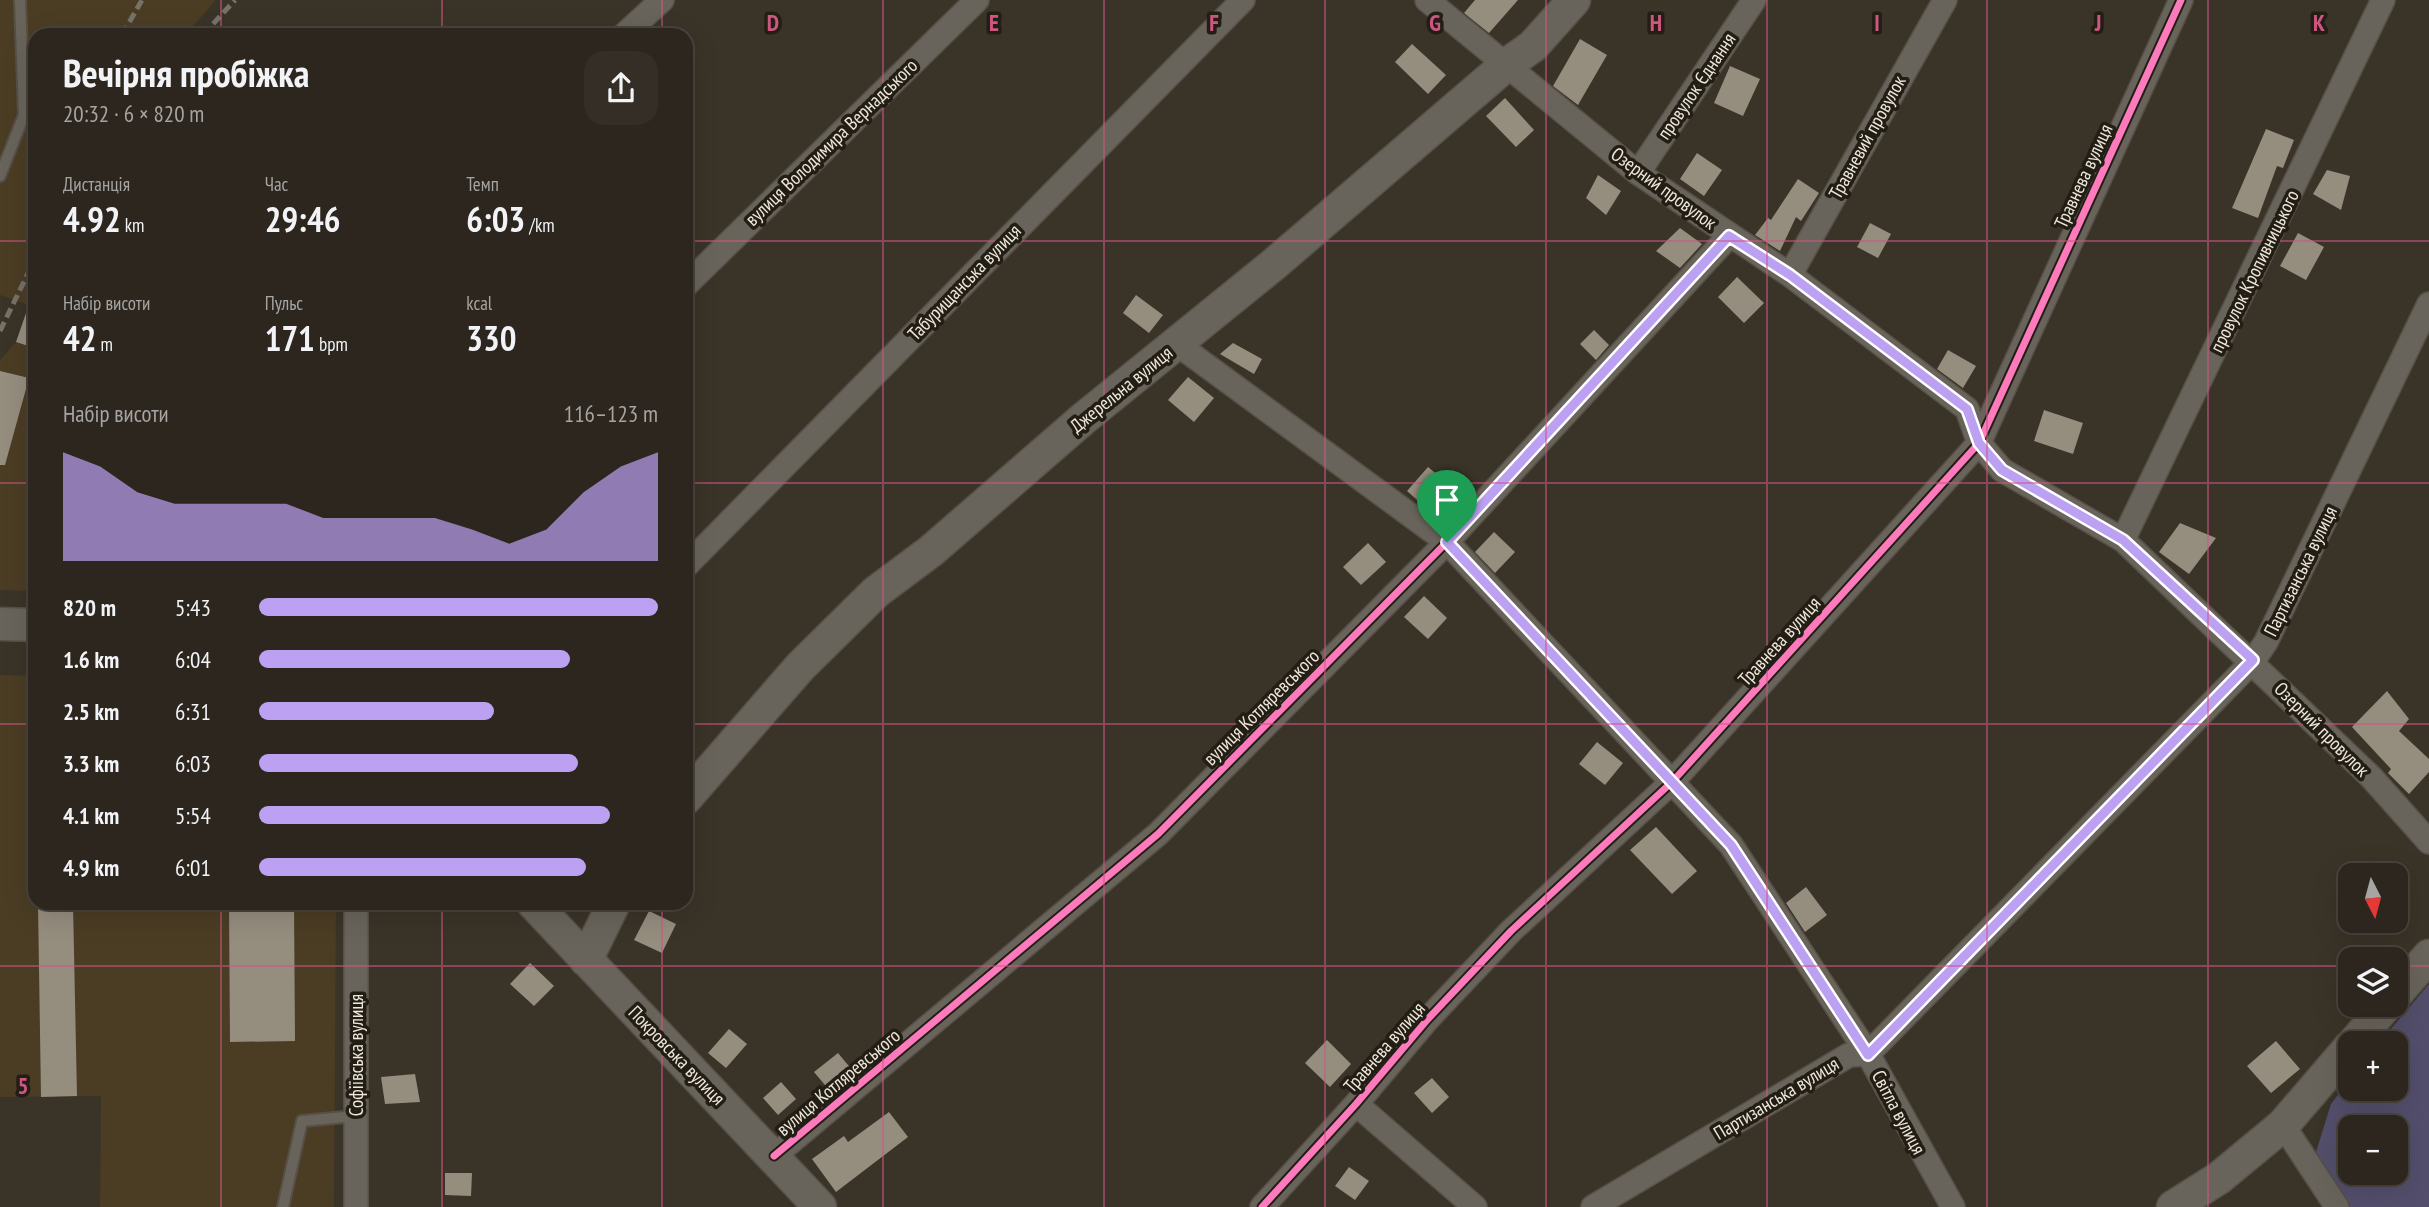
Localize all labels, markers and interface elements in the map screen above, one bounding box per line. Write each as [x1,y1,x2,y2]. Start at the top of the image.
text: D [767,8,779,37]
text: E [989,8,999,37]
text: F [1209,8,1219,37]
text: G [1429,8,1441,37]
text: H [1650,8,1662,37]
text: I [1874,8,1880,37]
text: J [2094,8,2101,37]
text: K [2313,8,2325,37]
street label: провулок Єднання [1652,28,1740,144]
text: Вечірня пробіжка [63,48,309,97]
button: share [584,51,658,125]
street label: вулиця Володимира Вернадського [740,53,922,231]
street label: Травневий провулок [1823,71,1911,203]
text: 20:32 · 6 × 820 m [63,99,204,128]
street label: Травнева вулиця [2048,120,2118,232]
street label: Озерний провулок [1607,142,1722,235]
text: Дистанція [63,172,130,196]
text: Час [265,172,288,196]
text: Темп [466,172,499,196]
street label: провулок Кропивницького [2204,186,2304,356]
text: 4.92 [63,196,121,242]
text: 29:46 [265,196,340,242]
text: 6:03 [466,196,525,242]
text: km [121,213,144,237]
text: /km [525,213,555,237]
street label: Табурищанська вулиця [902,219,1026,345]
text: Набір висоти [63,291,150,315]
text: Пульс [265,291,303,315]
text: kcal [466,291,492,315]
text: 42 [63,315,96,361]
text: 171 [265,315,315,361]
text: 330 [466,315,517,361]
text: m [96,332,113,356]
text: bpm [315,332,348,356]
street label: Джерельна вулиця [1065,340,1177,438]
text: Набір висоти [63,399,169,428]
text: 116–123 m [564,399,658,428]
pin [1417,470,1477,542]
icon: arrive [1428,481,1466,519]
street label: Партизанська вулиця [2258,502,2342,640]
street label: Травнева вулиця [1733,591,1825,691]
text: 820 m [63,593,116,622]
text: 5:43 [175,593,211,622]
street label: вулиця Котляревського [1198,644,1324,770]
text: 1.6 km [63,645,119,674]
text: 6:04 [175,645,211,674]
street label: Озерний провулок [2269,676,2375,782]
text: 2.5 km [63,697,119,726]
text: 6:31 [175,697,211,726]
text: 3.3 km [63,749,119,778]
text: 6:03 [175,749,211,778]
text: 4.1 km [63,801,119,830]
text: 5:54 [175,801,211,830]
text: 4.9 km [63,853,119,882]
text: 6:01 [175,853,211,882]
north arrow [2338,863,2408,933]
map controls [2338,863,2408,1185]
button: layers [2338,947,2408,1017]
street label: Софіївська вулиця [344,994,368,1116]
street label: Травнева вулиця [1338,997,1430,1097]
street label: Покровська вулиця [624,1000,730,1110]
street label: вулиця Котляревського [771,1023,905,1141]
button: + [2338,1031,2408,1101]
street label: Партизанська вулиця [1709,1051,1843,1145]
street label: Світла вулиця [1867,1066,1931,1158]
text: 5 [18,1071,29,1100]
button: − [2338,1115,2408,1185]

